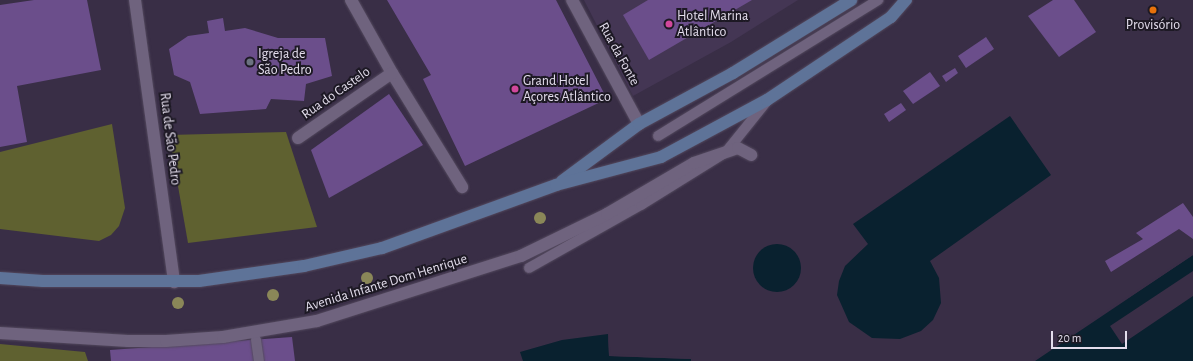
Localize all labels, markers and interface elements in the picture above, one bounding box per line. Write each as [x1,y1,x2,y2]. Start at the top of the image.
marker: Provisório [1148,5,1158,15]
place label: Hotel Marina Atlântico [677,8,748,40]
place label: Provisório [1126,17,1180,33]
street label: Rua da Fonte [595,19,643,89]
marker: Hotel Marina Atlântico [664,19,674,29]
place label: Igreja de São Pedro [258,46,312,78]
marker: Igreja de São Pedro [245,57,255,67]
street label: Rua do Castelo [298,63,374,123]
place label: Grand Hotel Açores Atlântico [523,73,611,106]
marker: Grand Hotel Açores Atlântico [510,84,520,94]
street label: Rua de São Pedro [156,92,184,186]
street label: Avenida Infante Dom Henrique [303,250,469,316]
scale bar [1053,323,1129,349]
text: 20 m [1058,332,1081,344]

